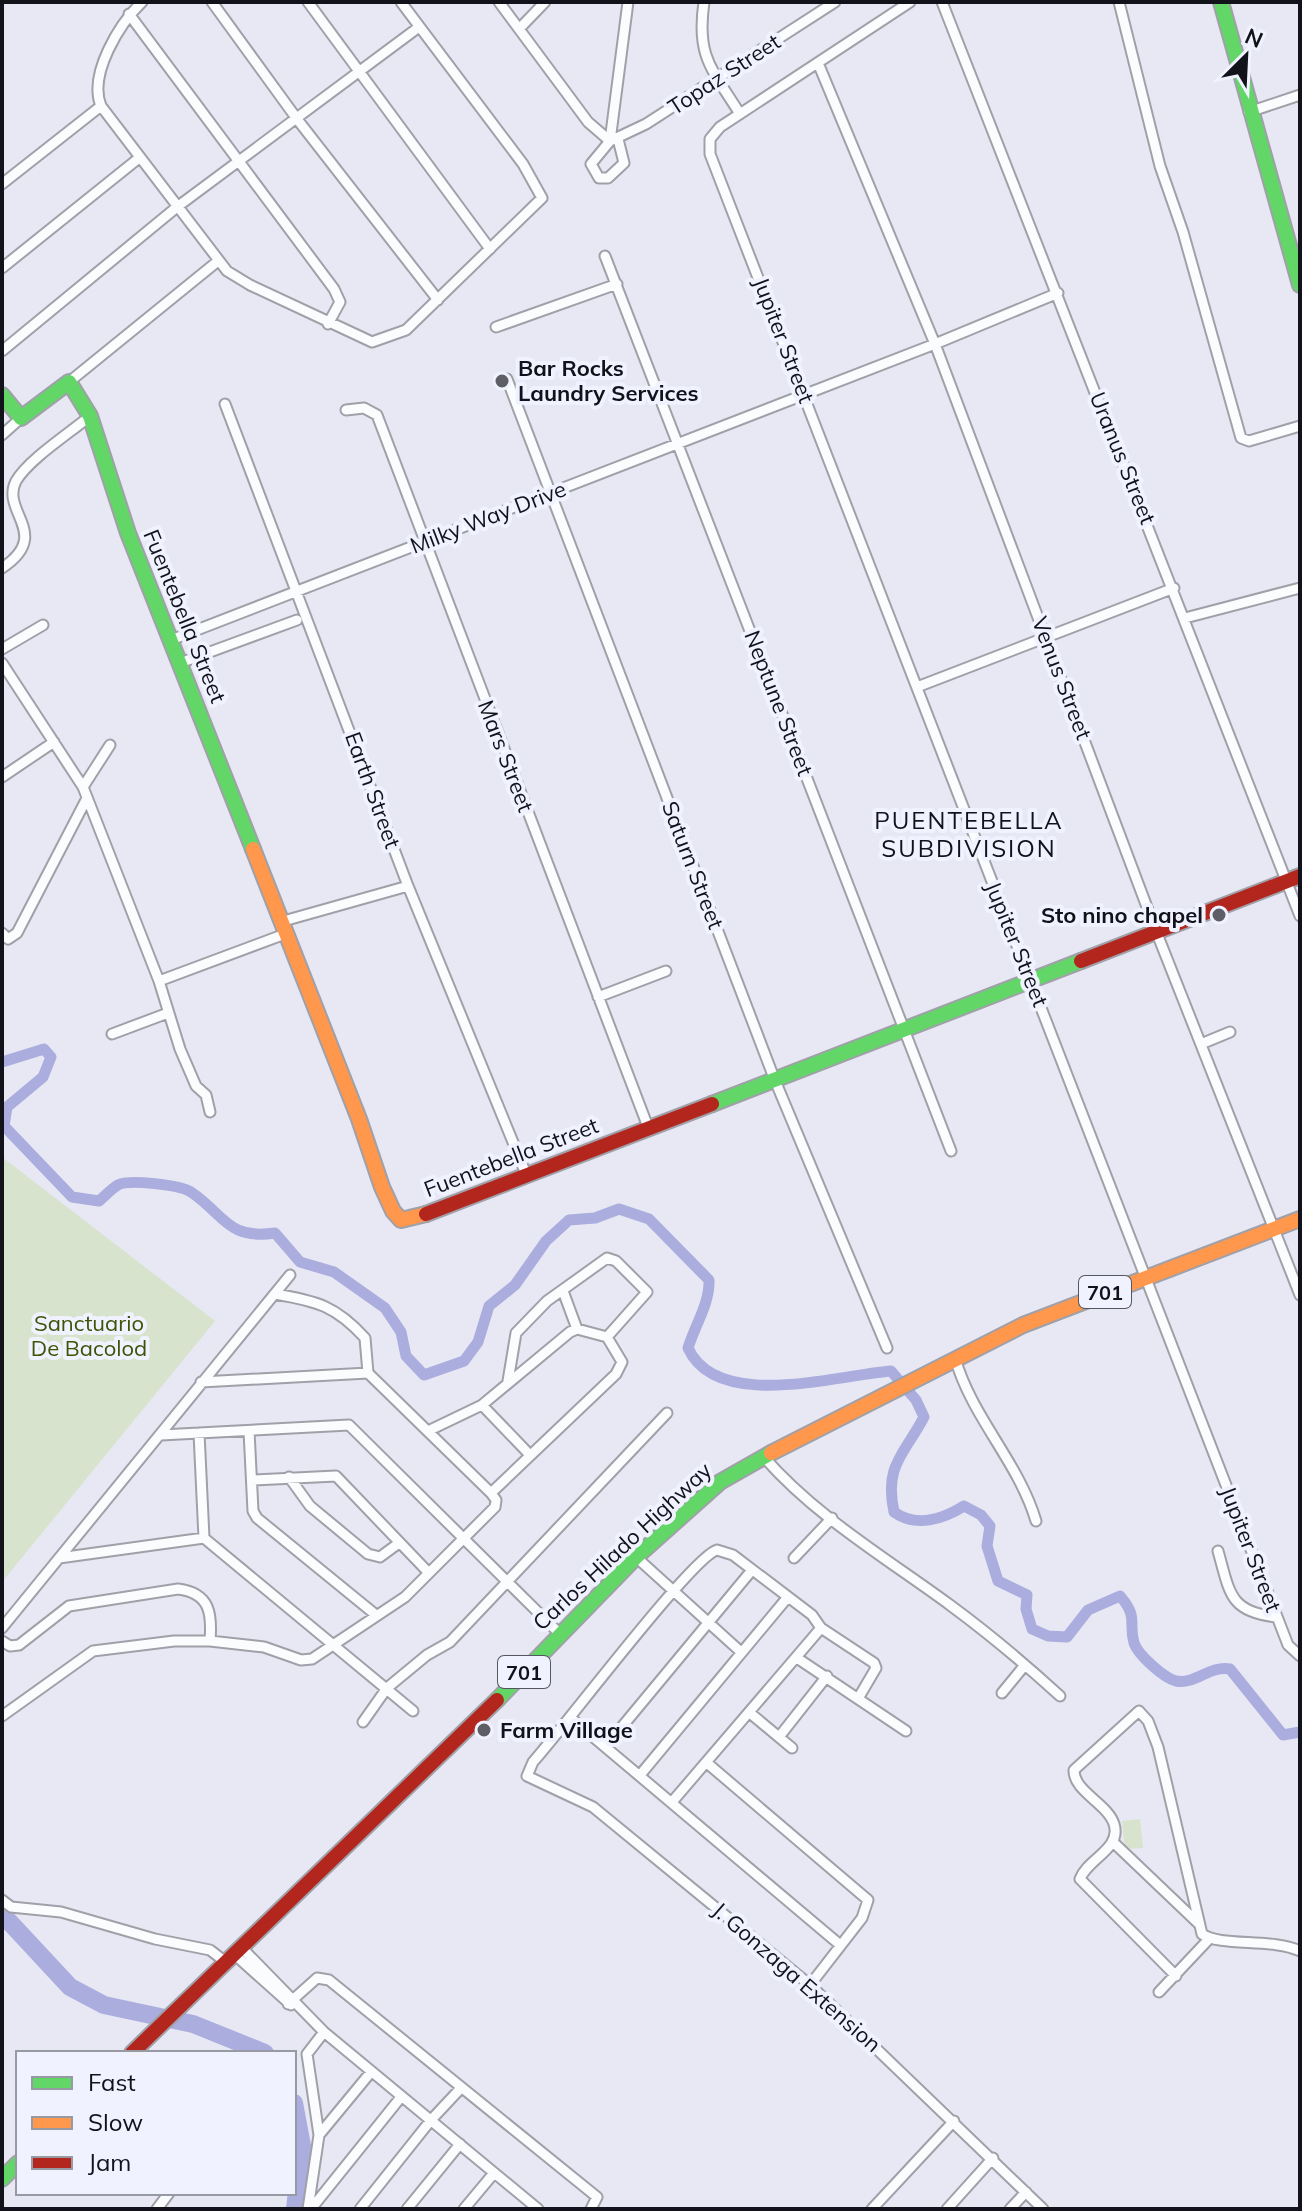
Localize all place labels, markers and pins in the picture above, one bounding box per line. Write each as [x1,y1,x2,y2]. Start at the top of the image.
place label: Bar Rocks Laundry Services [518,354,698,407]
marker: Bar Rocks Laundry Services [493,372,511,390]
place label: Sto nino chapel [1041,901,1203,929]
marker: Sto nino chapel [1210,906,1228,924]
place label: Farm Village [500,1716,633,1744]
marker: Farm Village [475,1721,493,1739]

